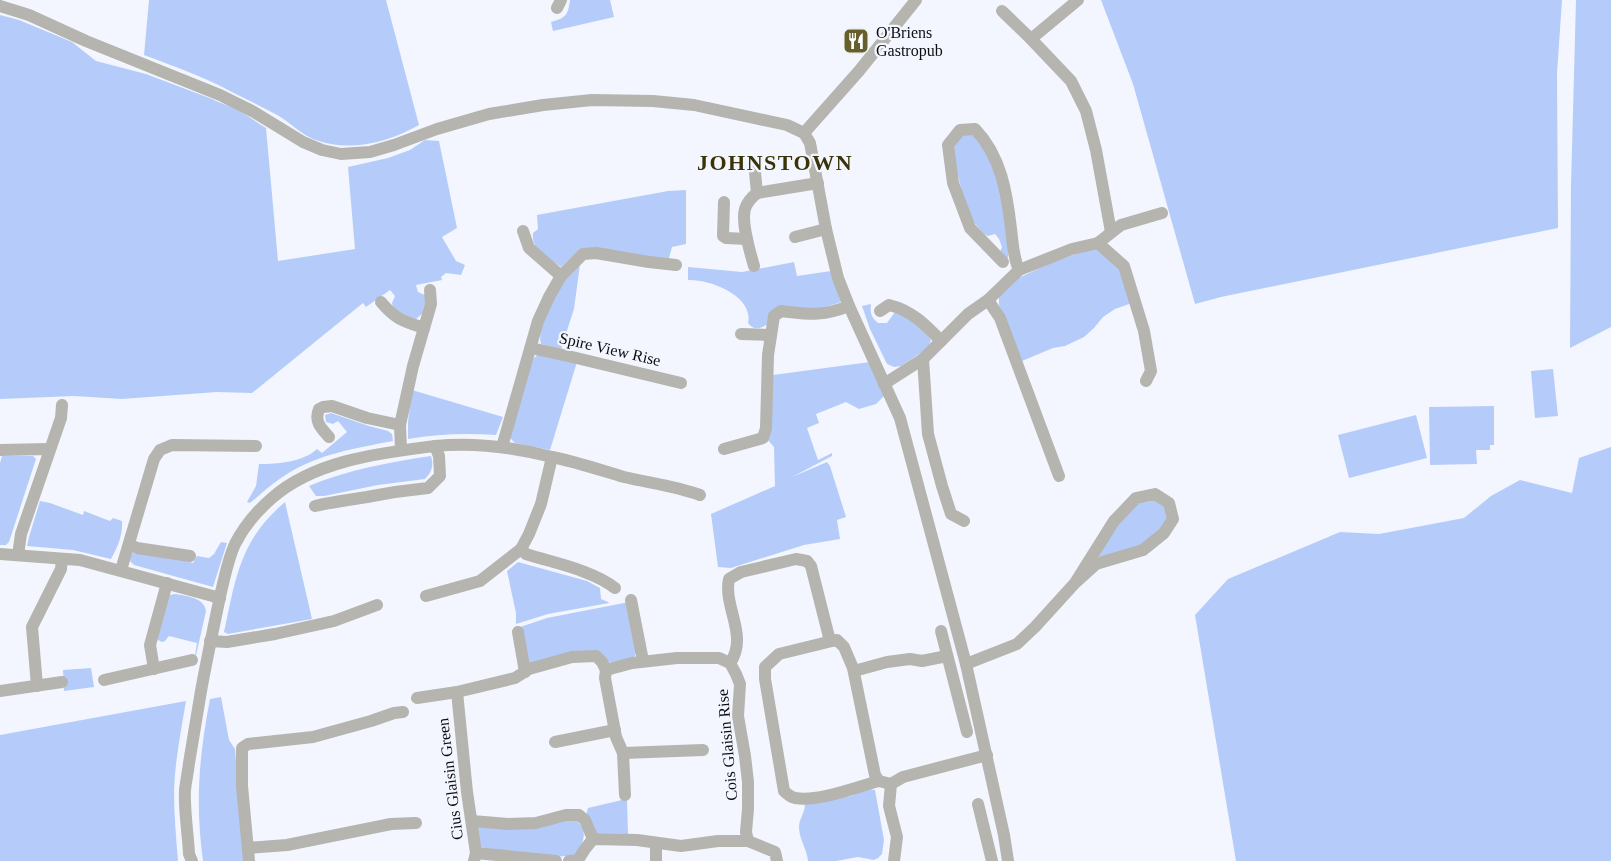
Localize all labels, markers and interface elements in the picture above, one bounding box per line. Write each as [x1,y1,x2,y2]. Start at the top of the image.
place label: O'Briens Gastropub [876,24,943,60]
restaurant icon: O'Briens Gastropub [841,26,871,56]
district label: JOHNSTOWN [697,150,853,175]
street label: Spire View Rise [557,329,662,370]
street label: Cois Glaisin Rise [714,688,740,802]
street label: Cius Glaisin Green [434,717,466,841]

